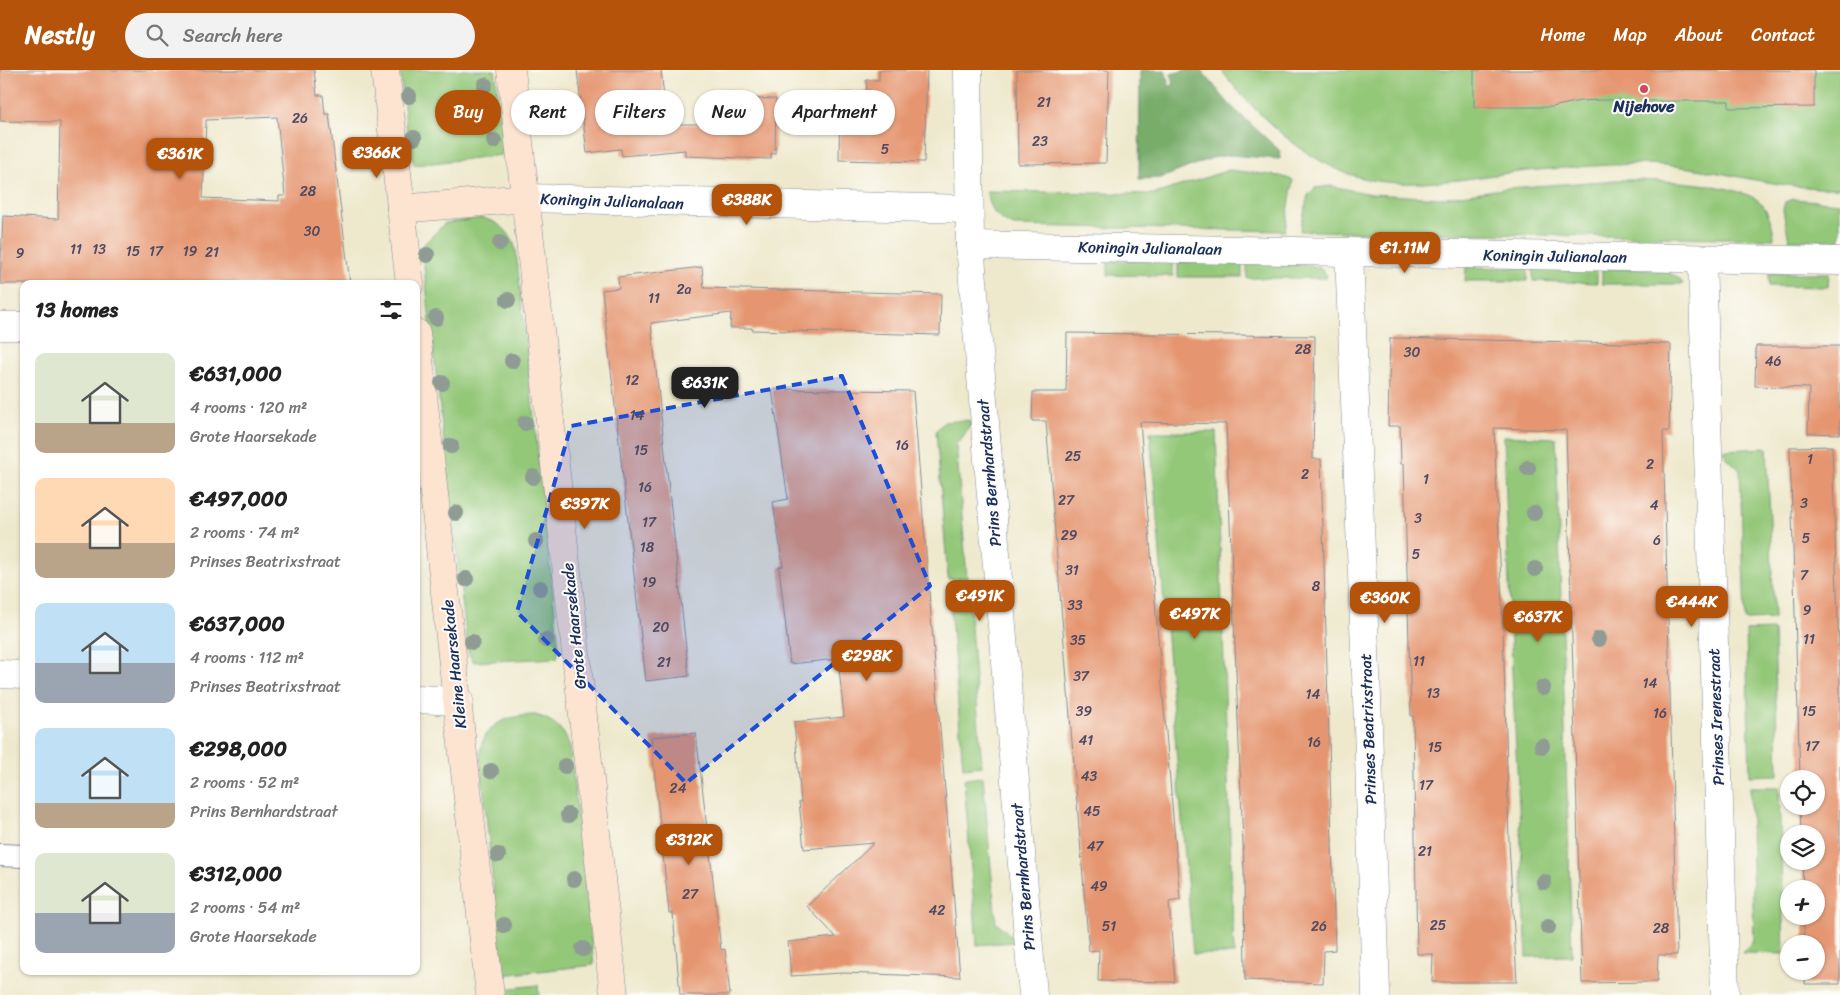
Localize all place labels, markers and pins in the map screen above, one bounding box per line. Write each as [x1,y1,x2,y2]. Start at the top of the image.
marker: Nijehove [1638,83,1650,95]
place label: Nijehove [1613,92,1675,121]
pin: €366K [342,136,412,179]
pin: €361K [145,138,215,180]
pin: €388K [712,184,782,226]
pin: €1.11M [1364,232,1446,274]
pin: €631K [670,366,740,409]
pin: €397K [550,488,620,530]
pin: €491K [945,580,1015,622]
pin: €360K [1350,582,1420,624]
pin: €444K [1657,586,1727,628]
pin: €497K [1160,598,1230,640]
pin: €637K [1503,600,1573,643]
pin: €298K [832,640,902,682]
pin: €312K [654,824,724,866]

